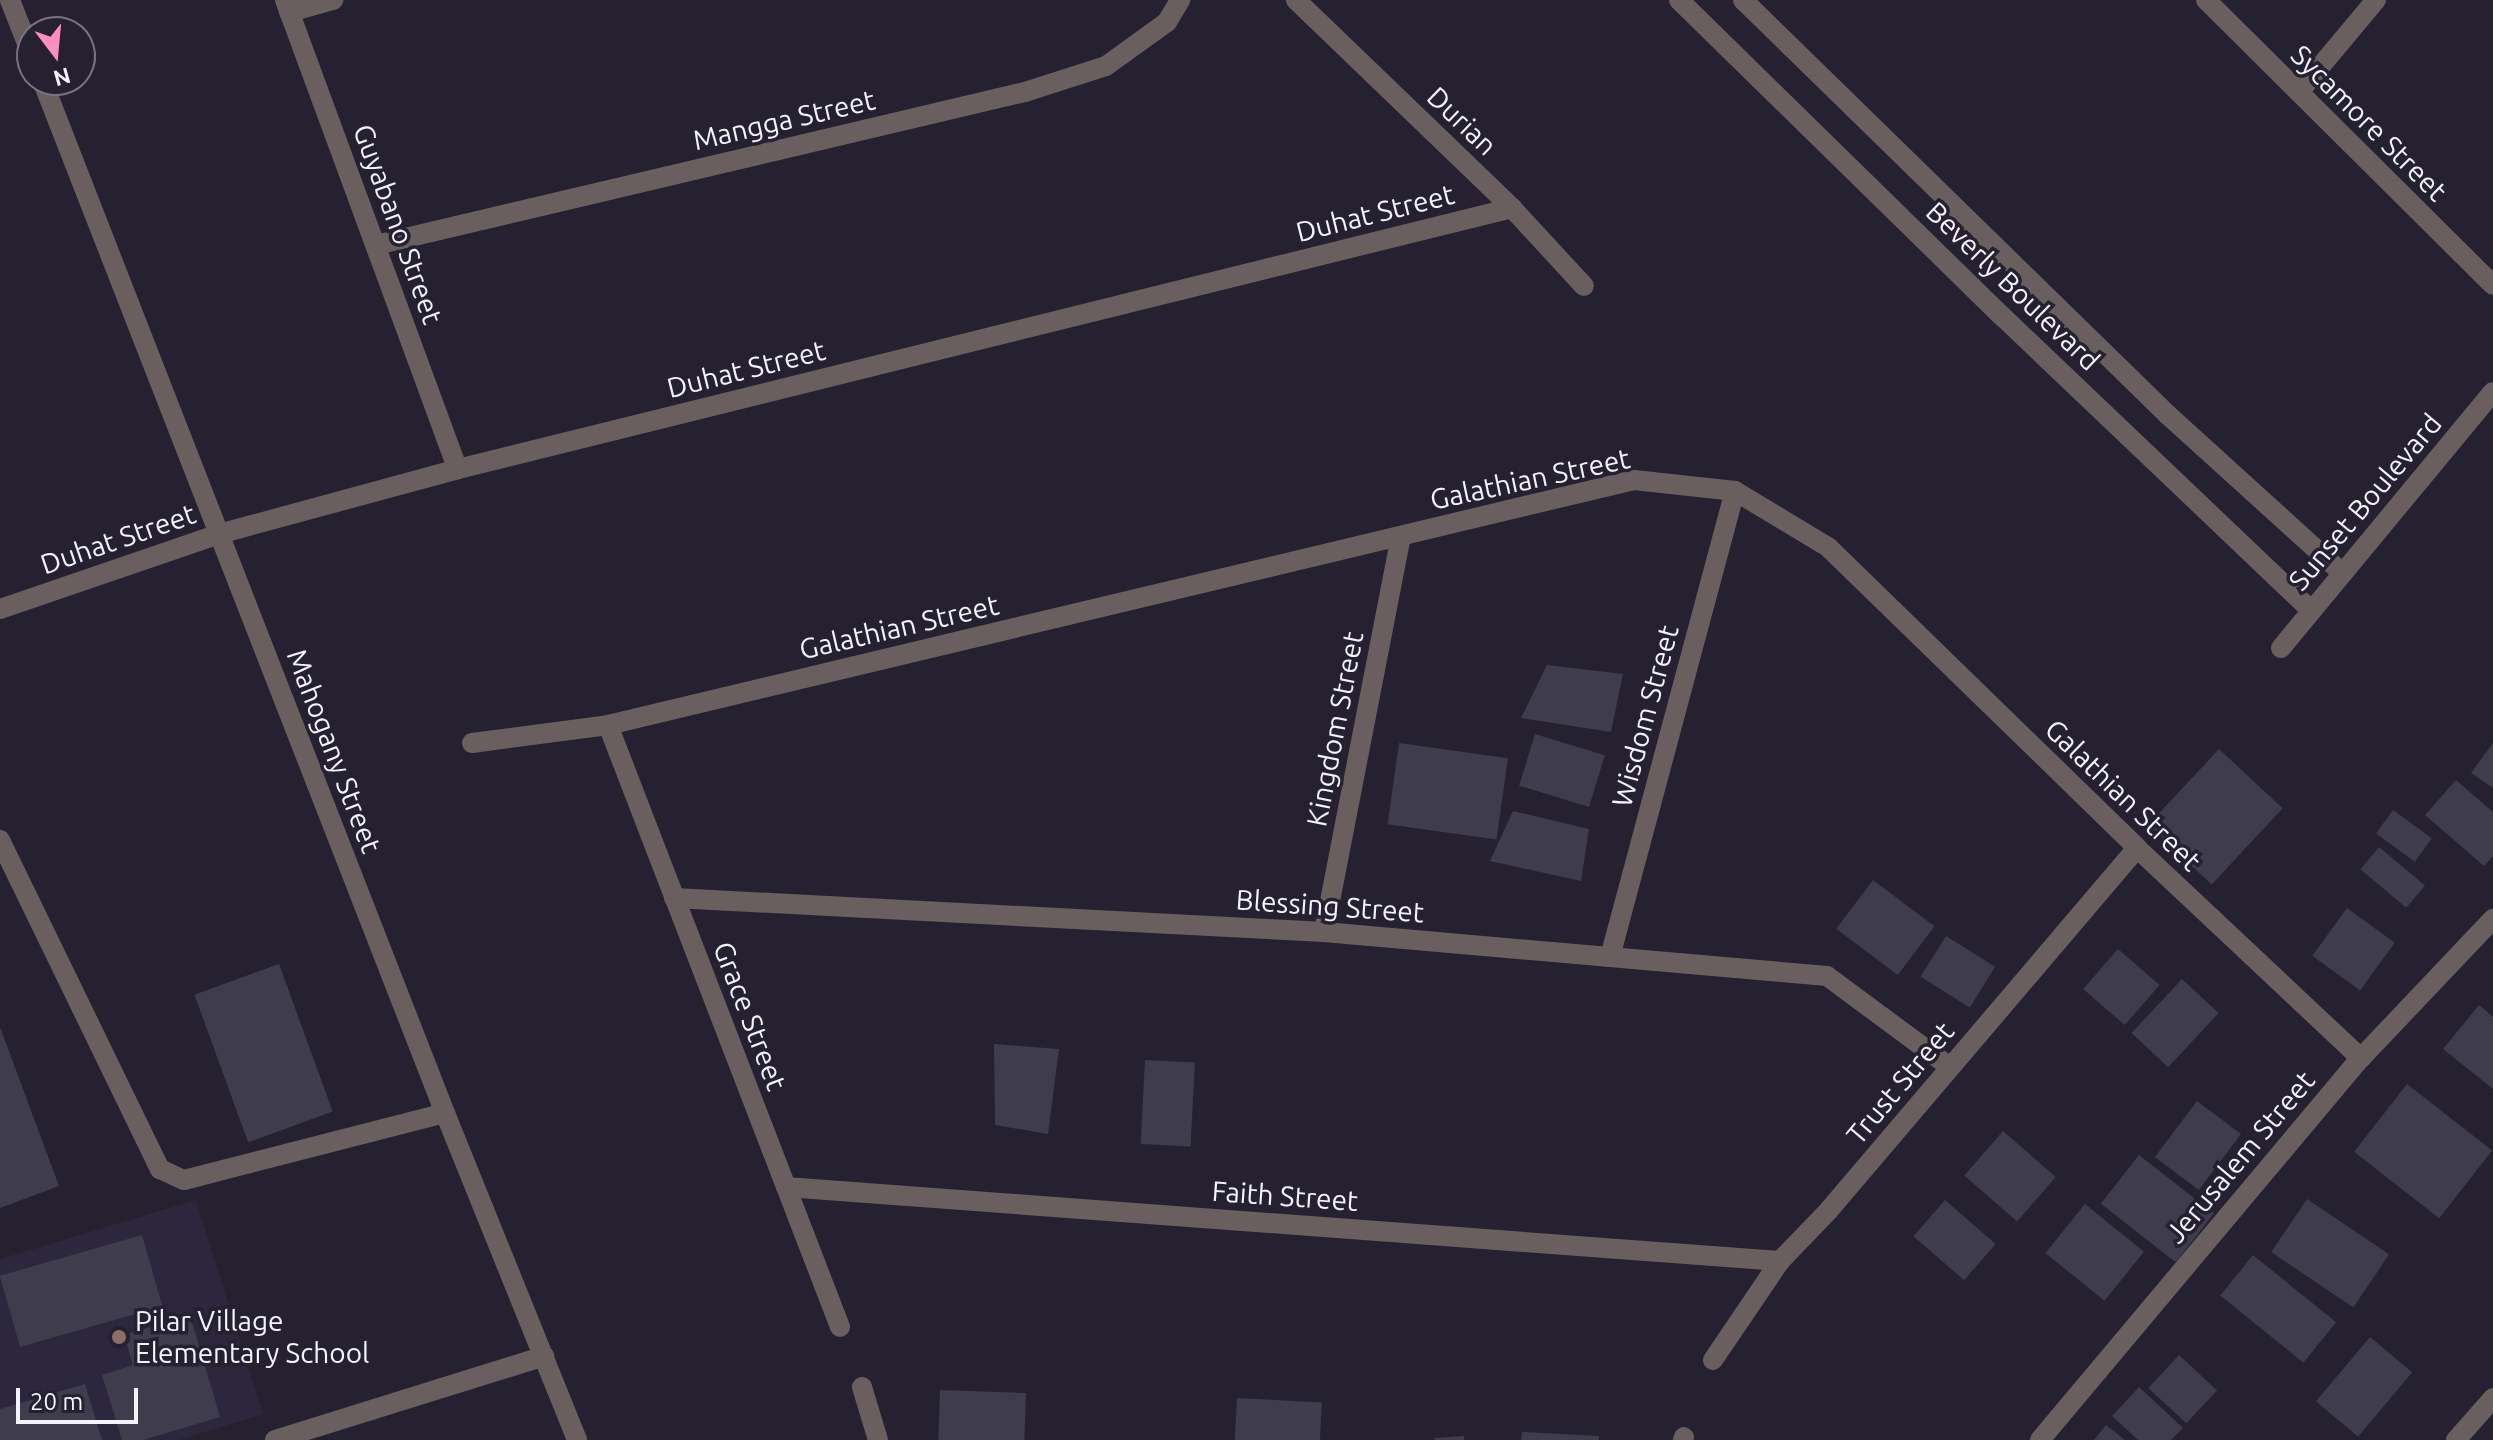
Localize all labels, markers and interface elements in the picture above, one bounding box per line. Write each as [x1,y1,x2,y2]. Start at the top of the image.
north arrow [16,16,96,96]
street label: Sycamore Street [2284,38,2454,208]
text: N [51,63,74,92]
street label: Durian [1420,80,1504,162]
street label: Mangga Street [690,83,878,157]
street label: Guyabano Street [346,120,450,328]
street label: Duhat Street [1292,177,1458,249]
street label: Beverly Boulevard [1919,195,2107,377]
street label: Duhat Street [663,333,829,405]
street label: Sunset Boulevard [2282,407,2448,597]
street label: Galathian Street [1427,441,1633,517]
street label: Duhat Street [36,497,200,581]
street label: Galathian Street [796,588,1002,666]
street label: Wisdom Street [1605,621,1685,811]
street label: Kingdom Street [1300,629,1370,829]
street label: Mahogany Street [280,644,388,858]
street label: Galathian Street [2038,712,2208,878]
street label: Blessing Street [1235,883,1425,929]
street label: Grace Street [706,937,794,1095]
street label: Trust Street [1839,1015,1961,1151]
street label: Jerusalem Street [2158,1064,2322,1250]
street label: Faith Street [1211,1174,1359,1218]
place label: Pilar Village Elementary School [135,1304,369,1370]
marker: Pilar Village Elementary School [110,1328,128,1346]
scale bar [20,1372,142,1422]
text: 20 m [30,1388,83,1415]

